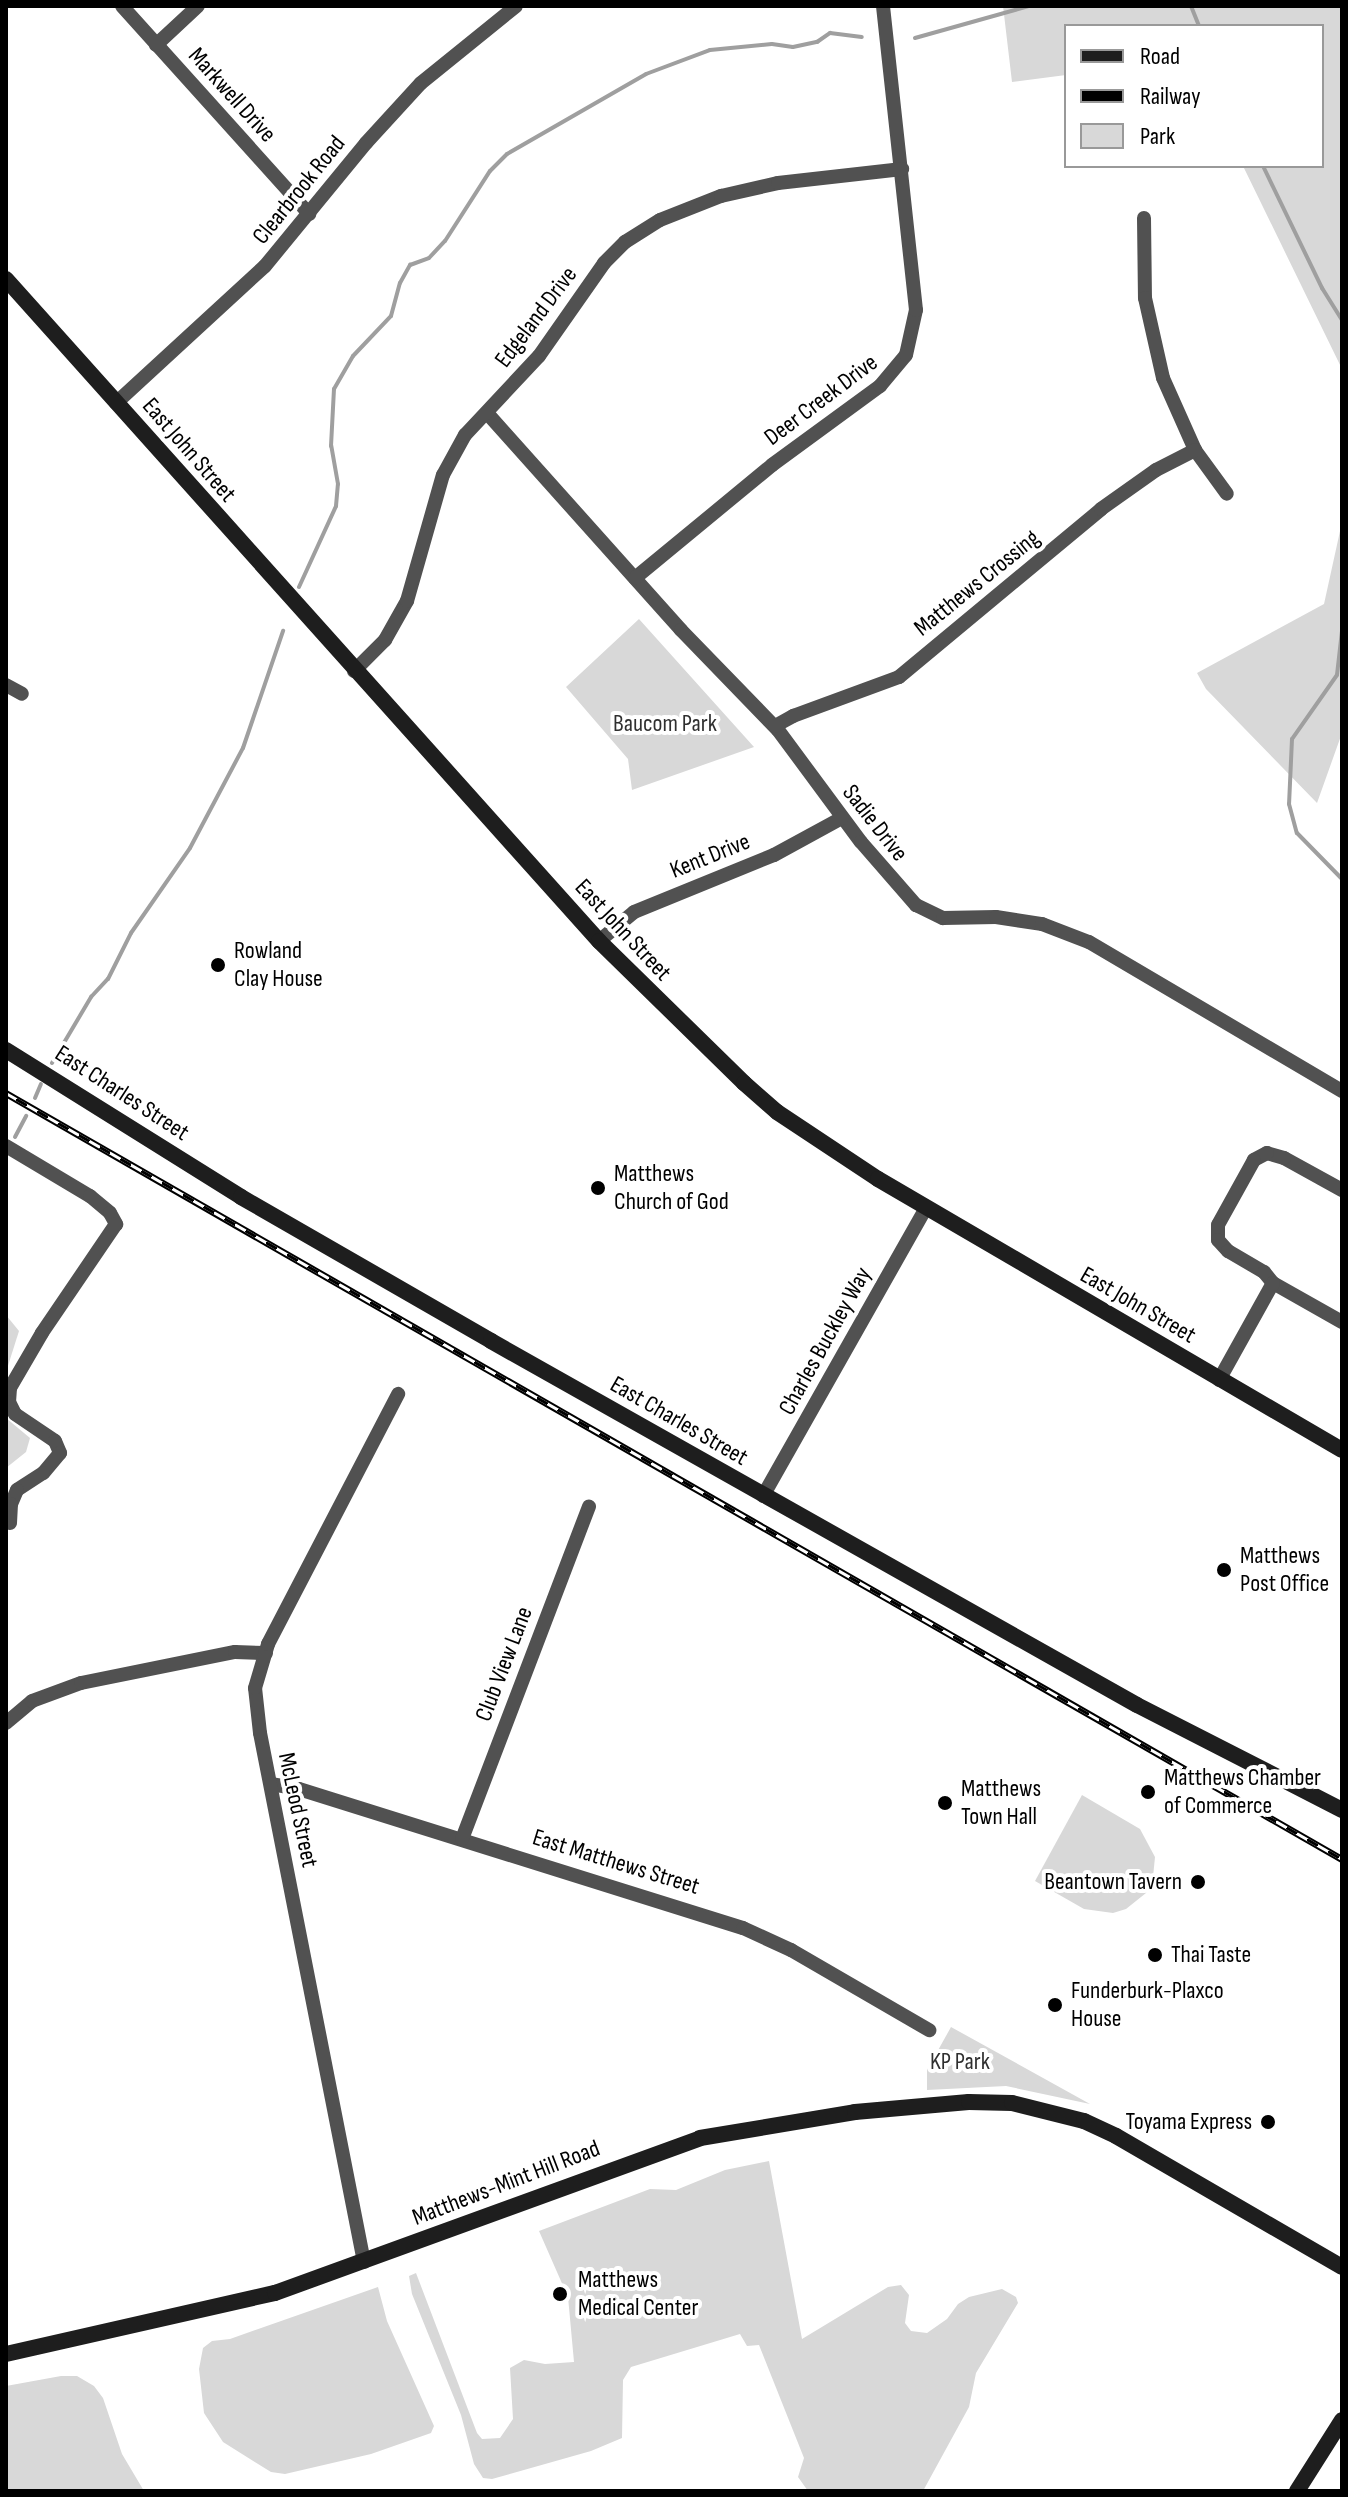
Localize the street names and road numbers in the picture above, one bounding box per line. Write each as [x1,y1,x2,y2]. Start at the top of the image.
street label: Markwell Drive [182,42,282,148]
street label: Clearbrook Road [247,130,351,250]
street label: Edgeland Drive [489,261,583,373]
street label: Deer Creek Drive [759,348,883,452]
street label: East John Street [136,392,242,508]
street label: Matthews Crossing [908,524,1046,642]
street label: Sadie Drive [836,779,914,867]
street label: Kent Drive [666,827,754,885]
street label: East John Street [569,873,677,987]
street label: East Charles Street [50,1039,194,1147]
street label: East John Street [1075,1260,1201,1350]
street label: Charles Buckley Way [773,1262,877,1420]
street label: East Charles Street [605,1370,753,1472]
street label: Club View Lane [469,1603,539,1725]
street label: McLeod Street [272,1750,324,1870]
street label: East Matthews Street [529,1823,703,1901]
street label: Matthews-Mint Hill Road [408,2134,604,2232]

